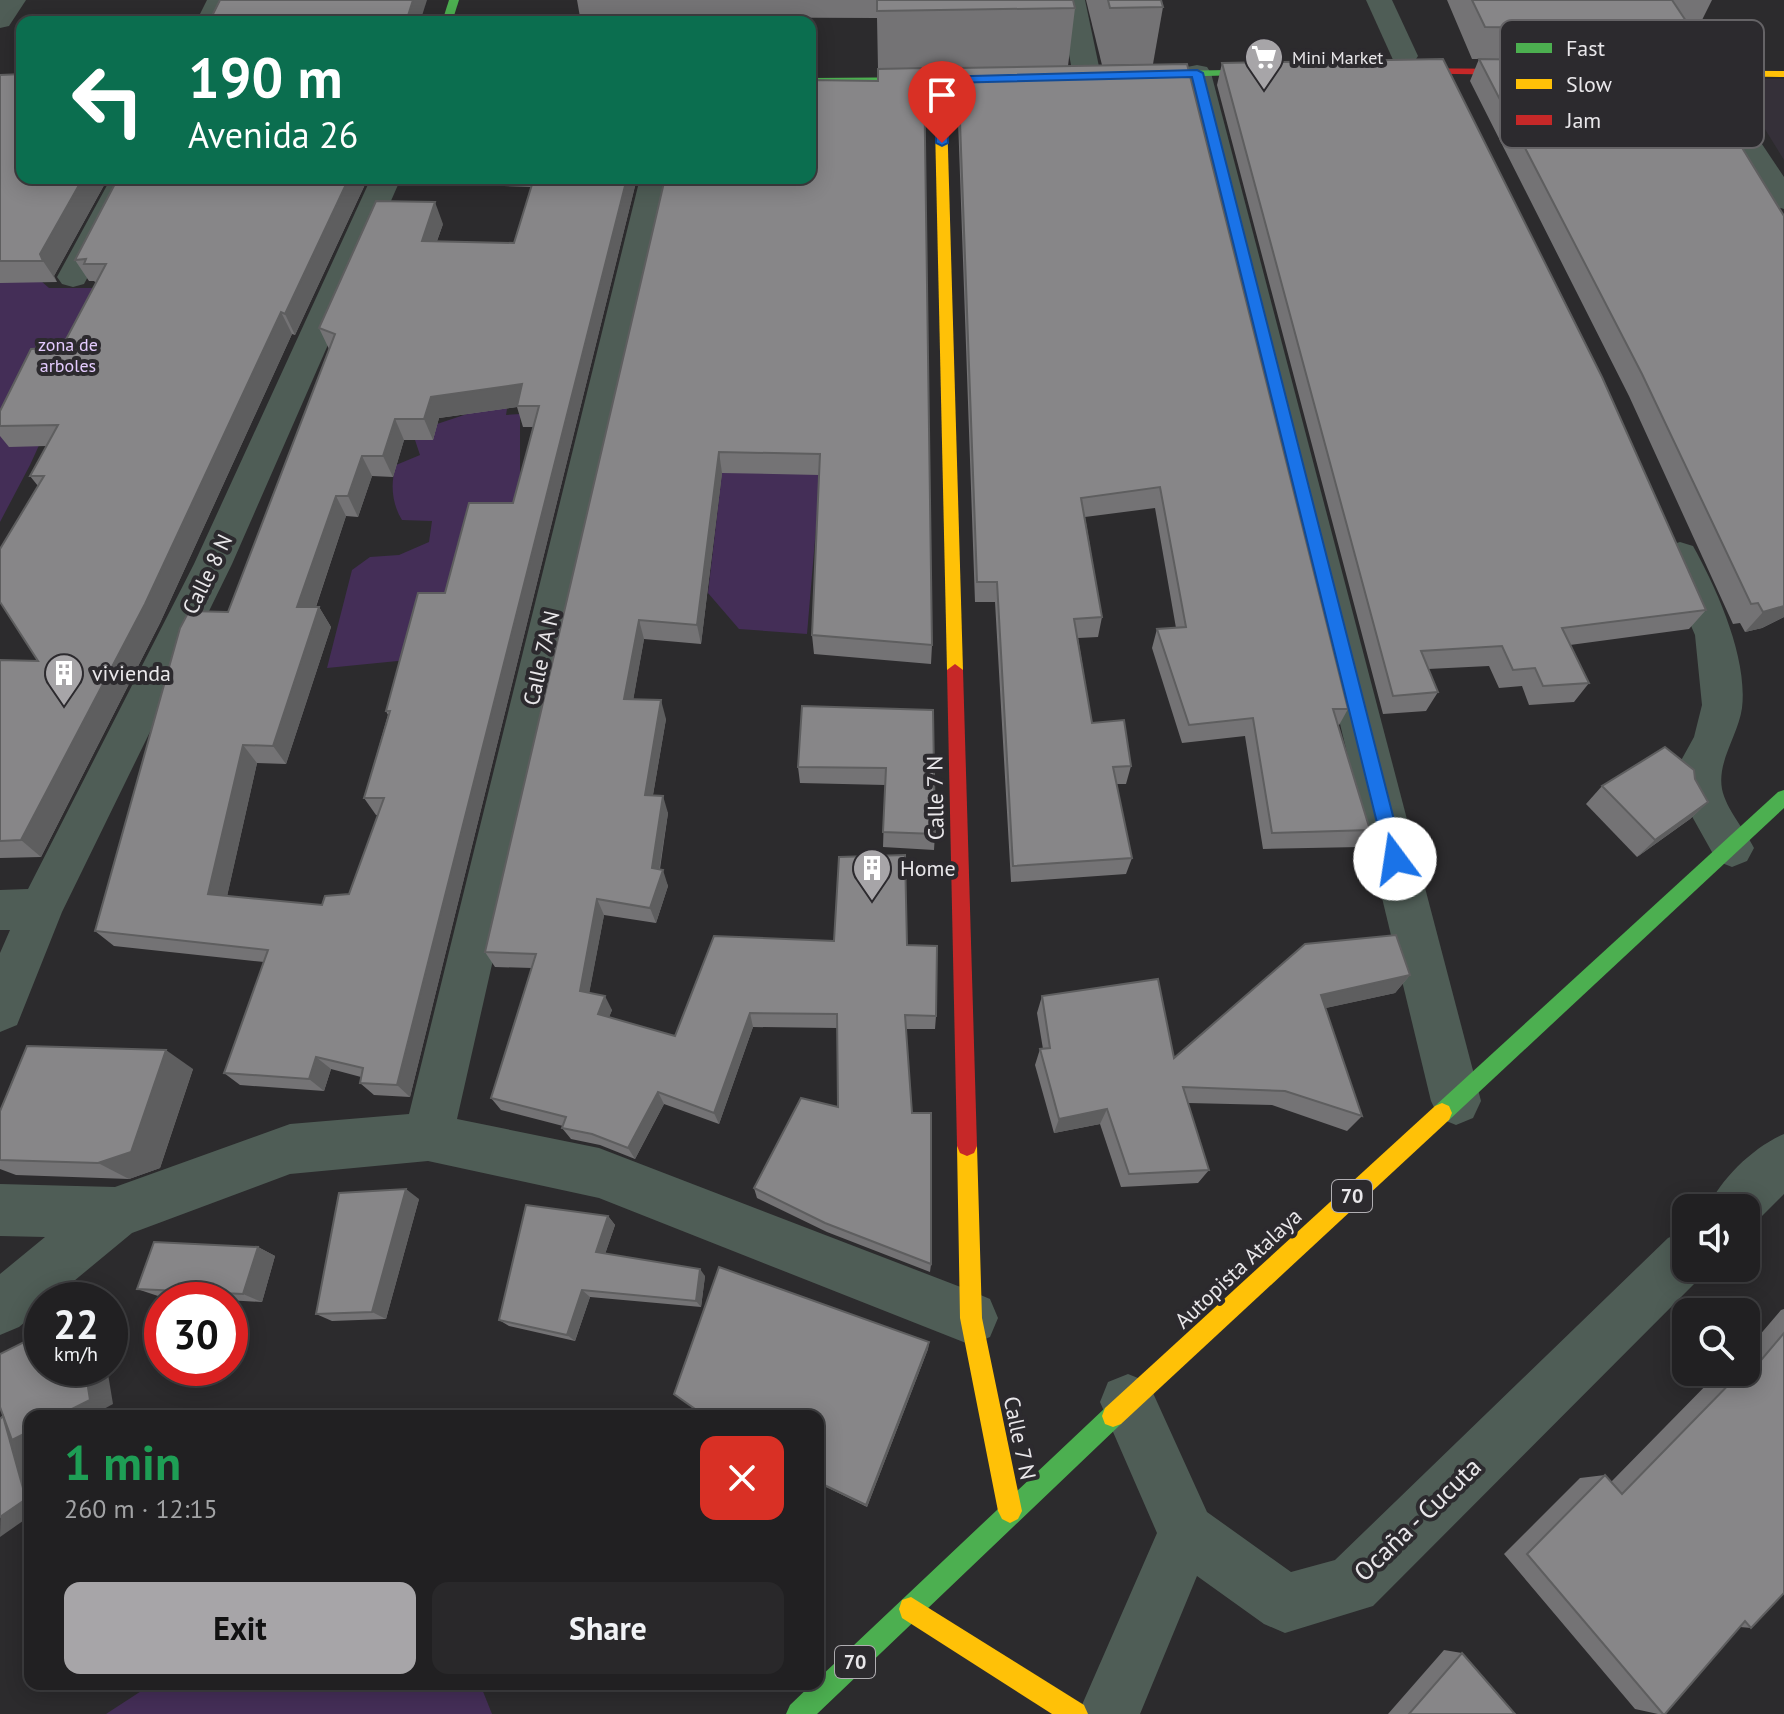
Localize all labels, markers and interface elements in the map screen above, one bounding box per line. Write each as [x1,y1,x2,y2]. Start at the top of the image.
legend [1500,20,1764,148]
text: Fast [1566,34,1606,62]
supermarket icon: Mini Market [1243,36,1285,91]
text: 190 m [188,41,343,113]
place label: Mini Market [1292,46,1383,69]
icon: left [56,48,160,152]
pin [908,61,976,143]
text: Slow [1566,70,1612,98]
icon: arrive [920,73,964,117]
text: Jam [1565,106,1601,134]
text: Avenida 26 [188,111,358,158]
park label: zona de arboles [38,333,98,377]
street label: Calle 8 N [176,529,238,619]
street label: Calle 7A N [517,608,565,708]
building icon: vivienda [43,652,85,707]
place label: vivienda [92,659,171,687]
street label: Calle 7 N [920,756,950,840]
position arrow [1353,817,1437,901]
building icon: Home [851,847,893,902]
place label: Home [900,854,956,882]
road number: 70 [1332,1180,1372,1212]
map controls [1672,1194,1760,1386]
button: sound [1672,1194,1760,1282]
street label: Autopista Atalaya [1169,1202,1307,1334]
speed limit sign: 30 [144,1282,248,1386]
text: 22 [53,1298,99,1350]
button: search [1672,1298,1760,1386]
text: km/h [54,1341,98,1367]
street label: Calle 7 N [998,1394,1042,1482]
text: 1 min [64,1431,181,1493]
button: close [700,1436,784,1520]
street label: Ocaña - Cucuta [1346,1450,1488,1588]
text: 260 m · 12:15 [64,1492,218,1525]
button: Exit [64,1582,416,1674]
button: Share [432,1582,784,1674]
road number: 70 [835,1646,875,1678]

